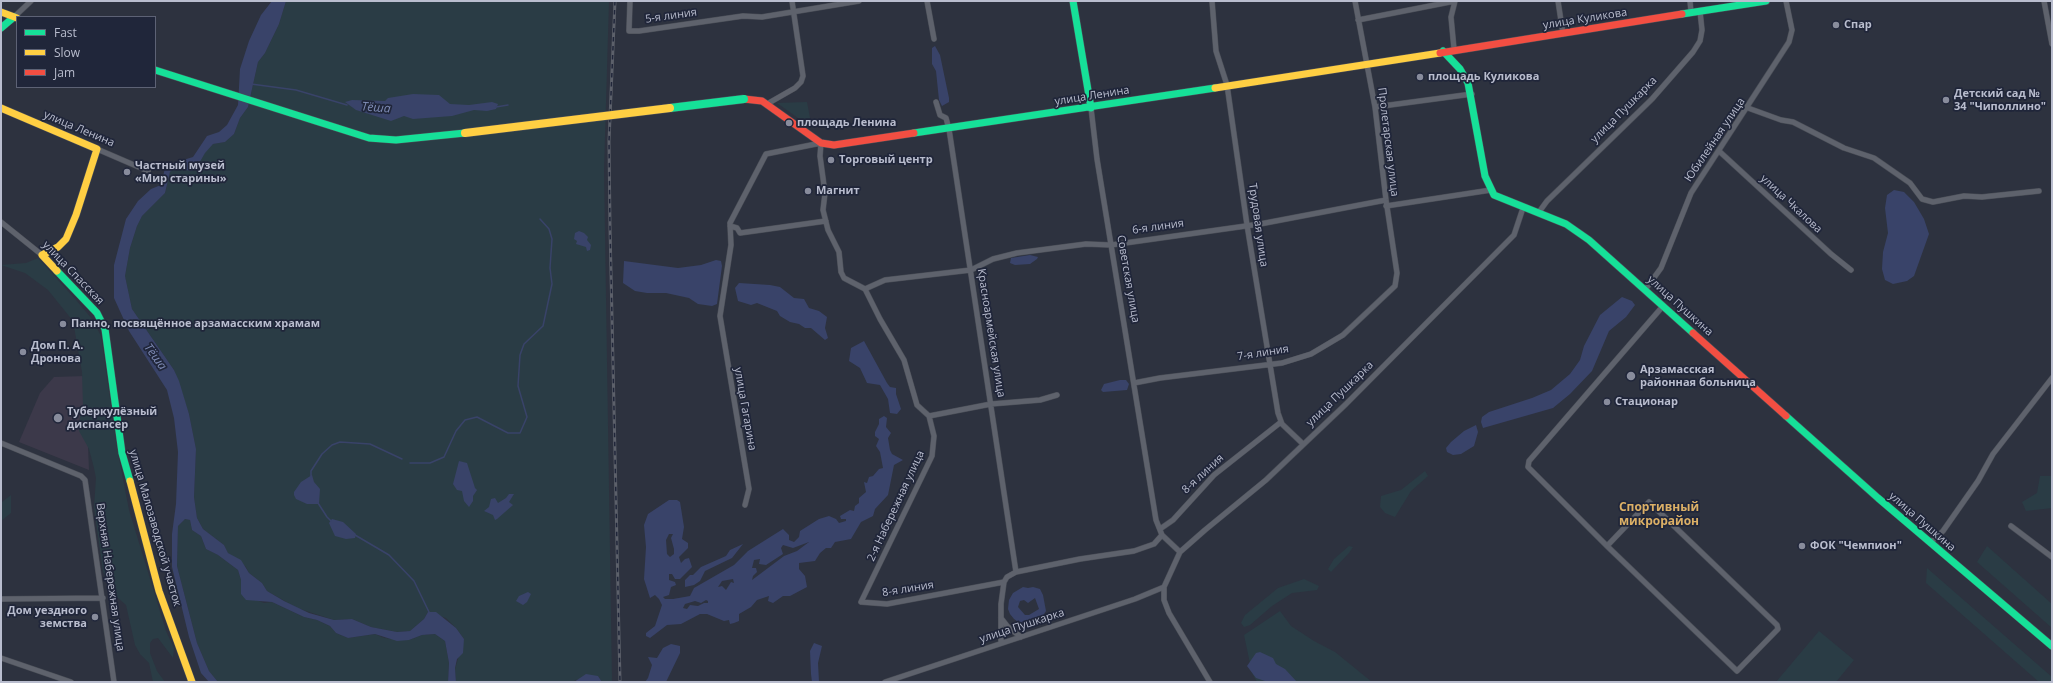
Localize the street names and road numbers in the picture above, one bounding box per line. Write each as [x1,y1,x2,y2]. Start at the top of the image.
street label: 5-я линия [644,6,698,26]
street label: улица Куликова [1542,6,1628,32]
street label: улица Пушкарка [1588,74,1660,146]
street label: улица Ленина [1054,84,1130,108]
street label: Пролетарская улица [1375,87,1401,197]
street label: Юбилейная улица [1682,96,1748,184]
street label: улица Ленина [42,108,116,150]
street label: улица Чкалова [1757,172,1825,236]
street label: Трудовая улица [1246,182,1270,268]
street label: 6-я линия [1131,217,1185,237]
street label: Советская улица [1114,234,1142,324]
street label: улица Спасская [39,239,107,307]
street label: Красноармейская улица [974,268,1008,398]
street label: улица Пушкина [1644,273,1716,339]
street label: 7-я линия [1236,342,1290,364]
street label: улица Пушкарка [1304,359,1376,429]
street label: улица Гагарина [731,366,759,452]
street label: улица Малозаводской участок [126,448,184,608]
street label: 2-я Набережная улица [865,449,927,563]
street label: 8-я линия [1179,451,1227,497]
street label: улица Пушкина [1886,490,1958,554]
street label: Верхняя Набережная улица [93,502,127,652]
street label: 8-я линия [881,578,935,600]
street label: улица Пушкарка [978,606,1066,646]

